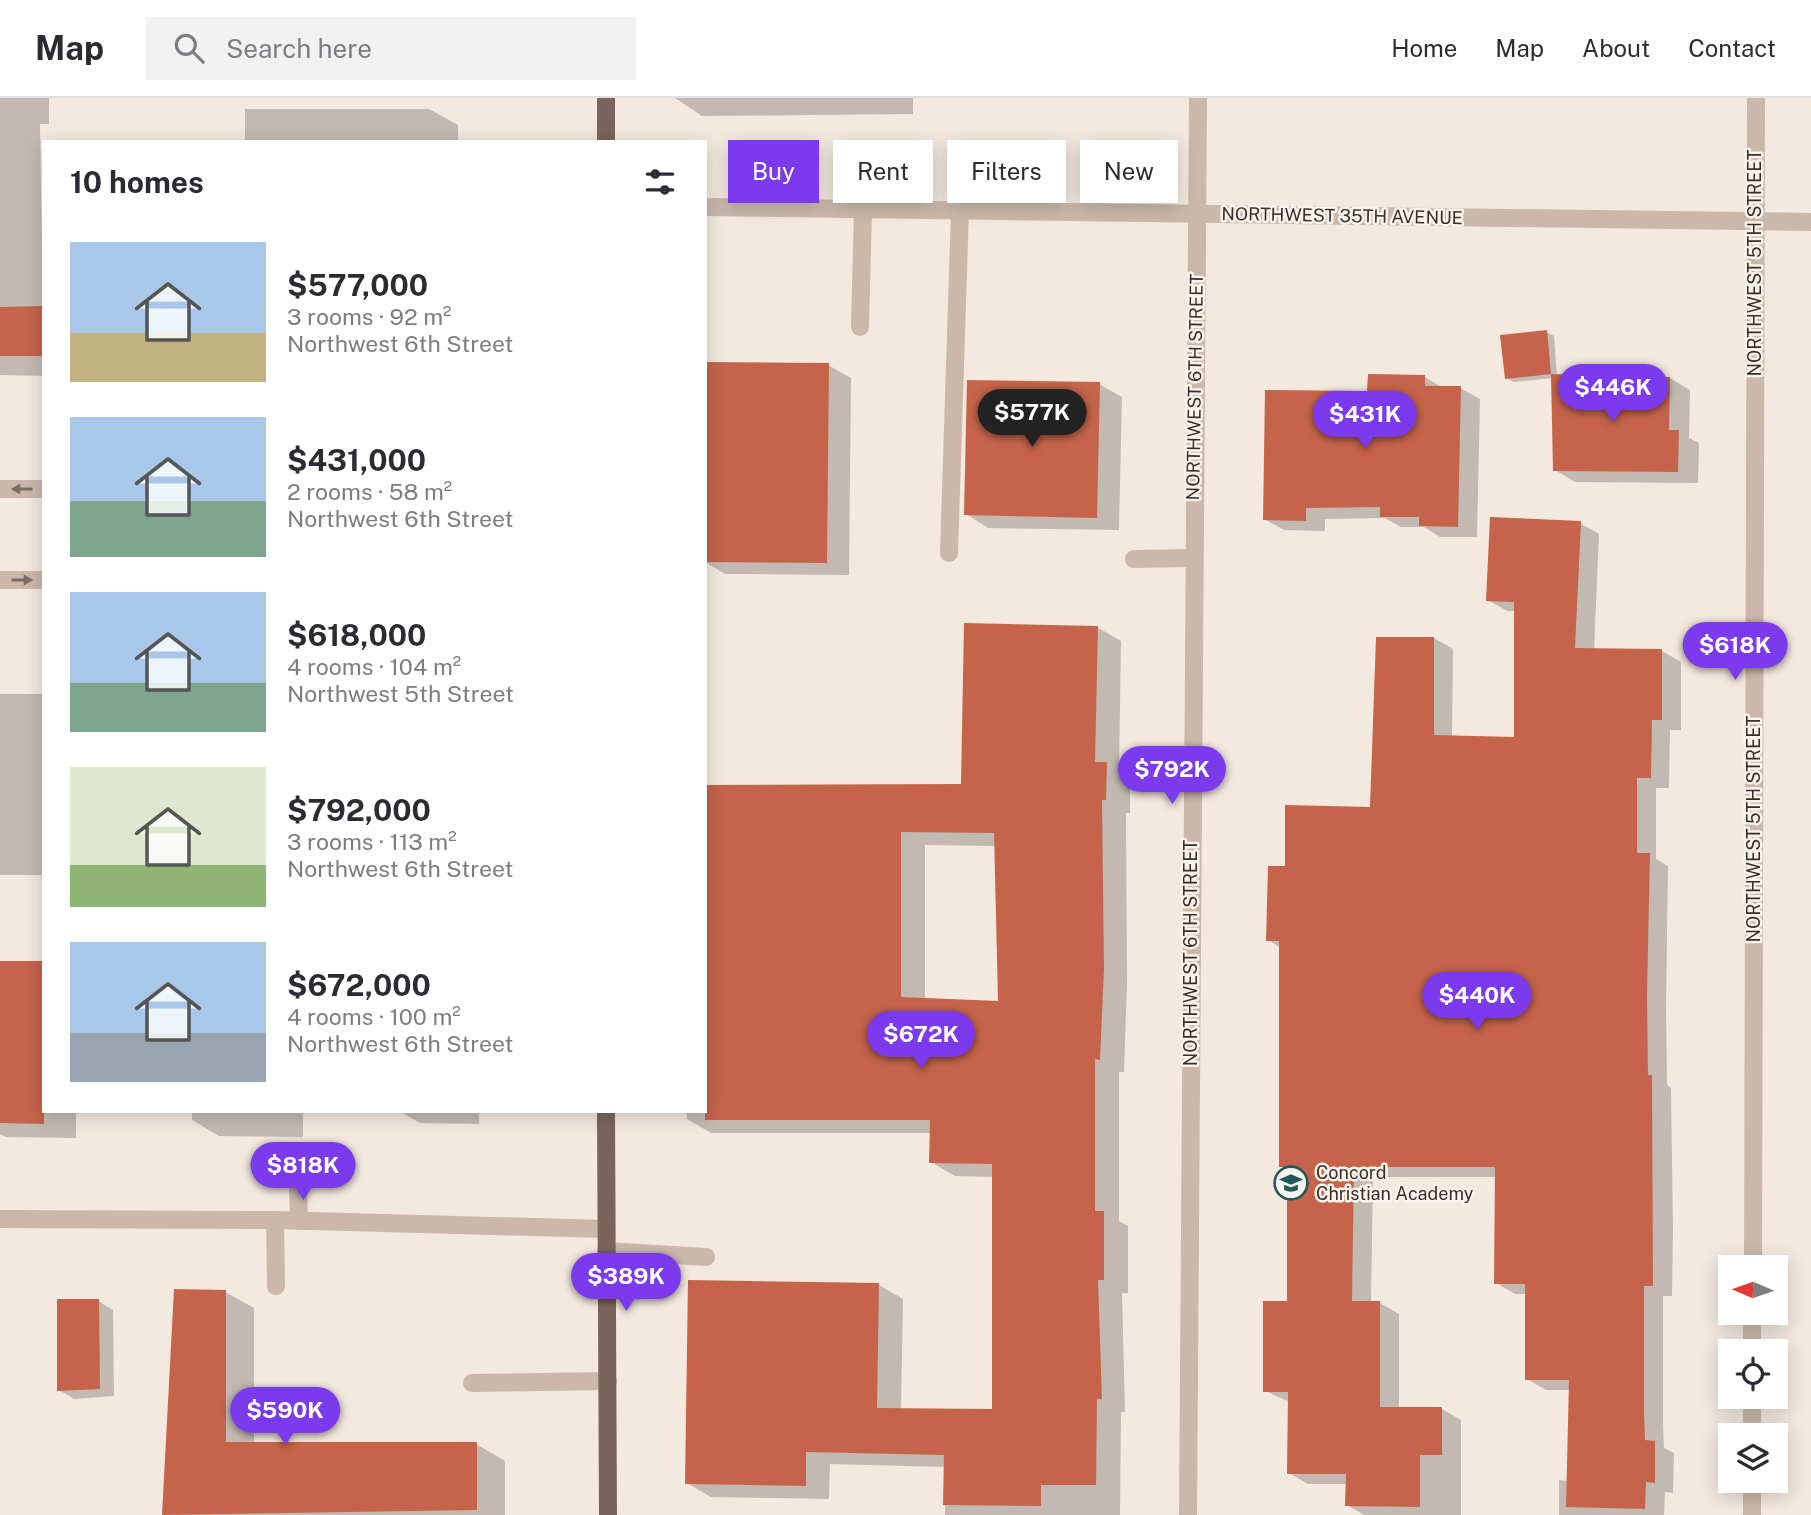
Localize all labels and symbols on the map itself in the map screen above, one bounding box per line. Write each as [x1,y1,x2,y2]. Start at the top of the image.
street label: NORTHWEST 5TH STREET [1744,149,1765,376]
street label: NORTHWEST 35TH AVENUE [1221,203,1463,228]
street label: NORTHWEST 6TH STREET [1182,273,1207,500]
pin: $446K [1564,364,1662,424]
pin: $577K [983,390,1081,449]
pin: $431K [1316,392,1414,451]
one-way arrow [11,483,33,495]
one-way arrow [11,574,33,586]
pin: $618K [1686,622,1784,682]
street label: NORTHWEST 5TH STREET [1743,715,1764,942]
pin: $792K [1123,746,1221,806]
street label: NORTHWEST 6TH STREET [1180,839,1201,1066]
pin: $440K [1428,972,1526,1032]
pin: $672K [872,1012,970,1071]
pin: $818K [254,1142,352,1202]
place label: Concord Christian Academy [1316,1162,1474,1204]
school or university icon: Concord Christian Academy [1272,1164,1310,1202]
pin: $389K [577,1254,675,1313]
north arrow [1718,1255,1788,1325]
pin: $590K [236,1388,334,1447]

